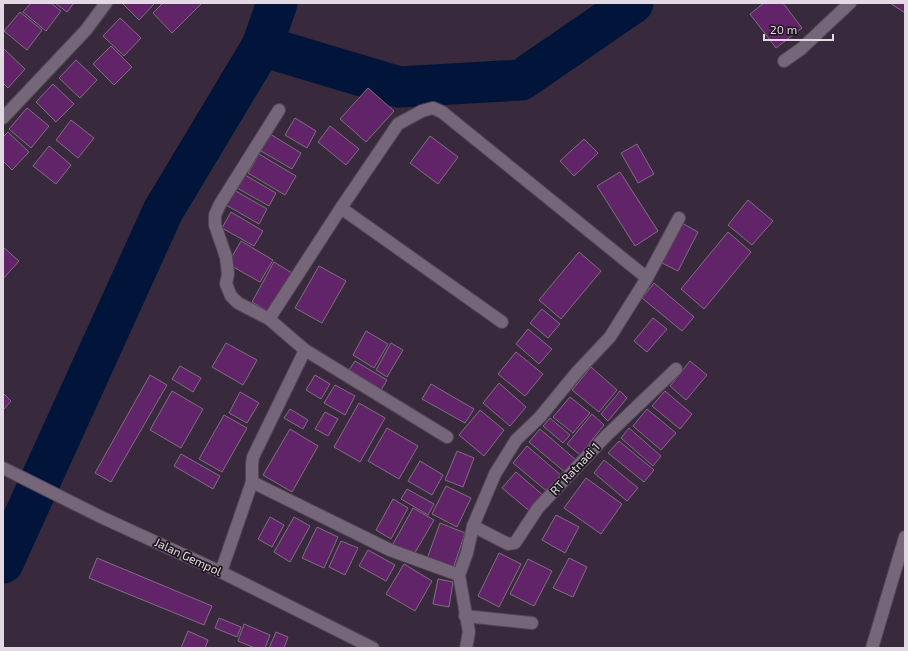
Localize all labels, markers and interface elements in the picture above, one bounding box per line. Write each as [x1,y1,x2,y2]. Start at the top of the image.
scale bar [764,16,833,42]
text: 20 m [770,22,797,36]
street label: RT Ratnadi 1 [547,439,602,497]
street label: Jalan Gempol [153,534,225,578]

